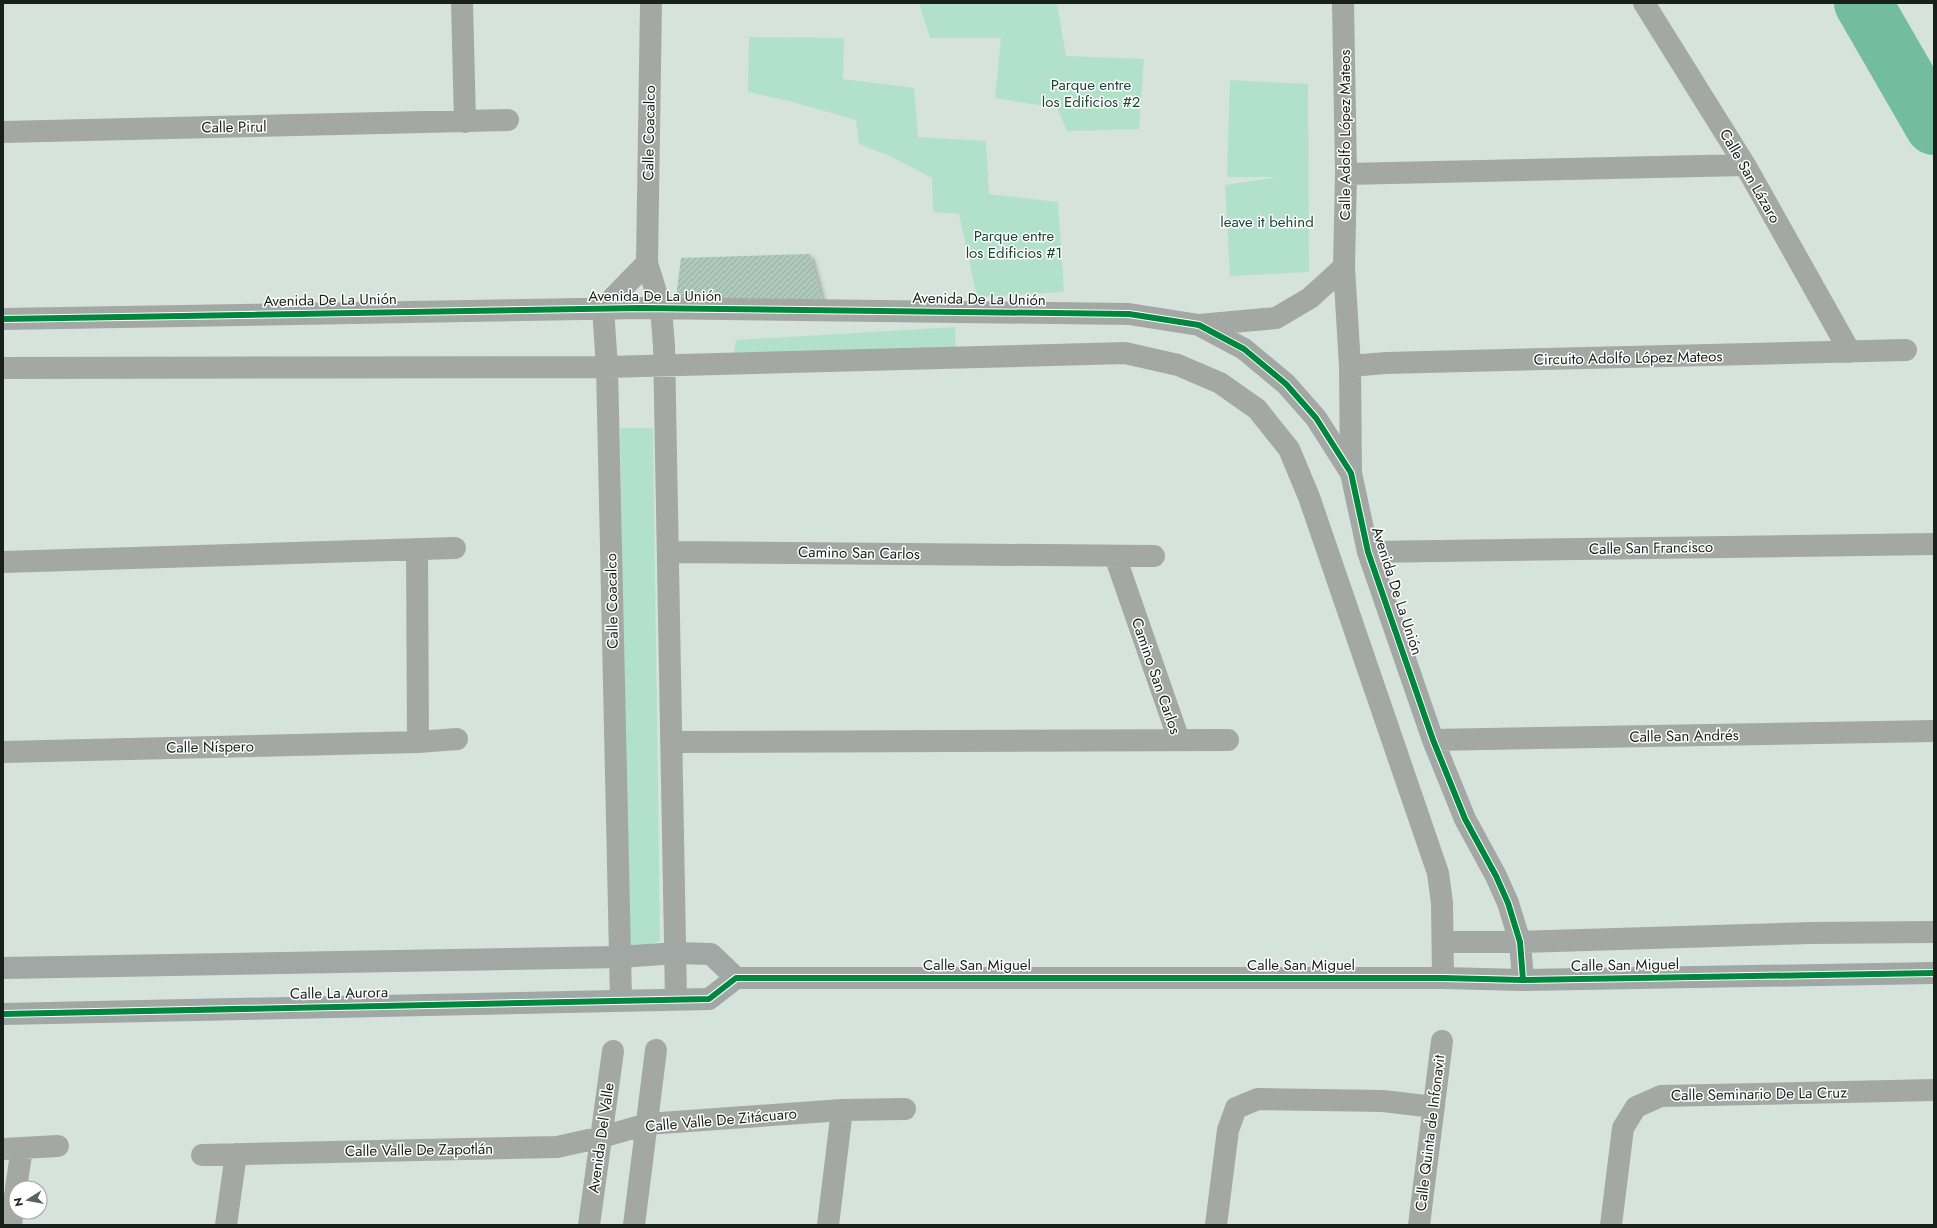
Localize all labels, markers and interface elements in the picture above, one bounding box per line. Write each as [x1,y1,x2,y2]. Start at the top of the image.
street label: Calle Adolfo López Mateos [1334,49,1356,221]
park label: Parque entre los Edificios #2 [1042,74,1140,113]
street label: Calle Coacalco [637,85,661,181]
street label: Calle Pirul [201,115,267,139]
street label: Calle San Lázaro [1714,125,1786,227]
park label: leave it behind [1220,211,1314,233]
park label: Parque entre los Edificios #1 [966,225,1062,264]
street label: Avenida De La Unión [588,285,722,307]
street label: Avenida De La Unión [912,287,1046,311]
street label: Avenida De La Unión [263,288,397,312]
street label: Circuito Adolfo López Mateos [1533,345,1723,371]
street label: Avenida De La Unión [1366,524,1428,658]
street label: Calle San Francisco [1589,536,1713,560]
street label: Camino San Carlos [798,541,920,565]
street label: Calle Coacalco [600,553,624,649]
street label: Camino San Carlos [1126,615,1186,737]
street label: Calle San Andrés [1629,724,1739,748]
street label: Calle Níspero [166,735,254,759]
street label: Calle San Miguel [1571,953,1679,977]
street label: Calle San Miguel [923,954,1031,976]
street label: Calle San Miguel [1247,954,1355,976]
street label: Calle La Aurora [290,981,388,1005]
street label: Calle Quinta de Infonavit [1409,1053,1451,1212]
street label: Avenida Del Valle [582,1081,620,1195]
street label: Calle Seminario De La Cruz [1671,1081,1847,1107]
street label: Calle Valle De Zitácuaro [644,1102,798,1138]
street label: Calle Valle De Zapotlán [345,1138,493,1162]
north arrow [8,1180,48,1220]
text: N [9,1196,27,1208]

